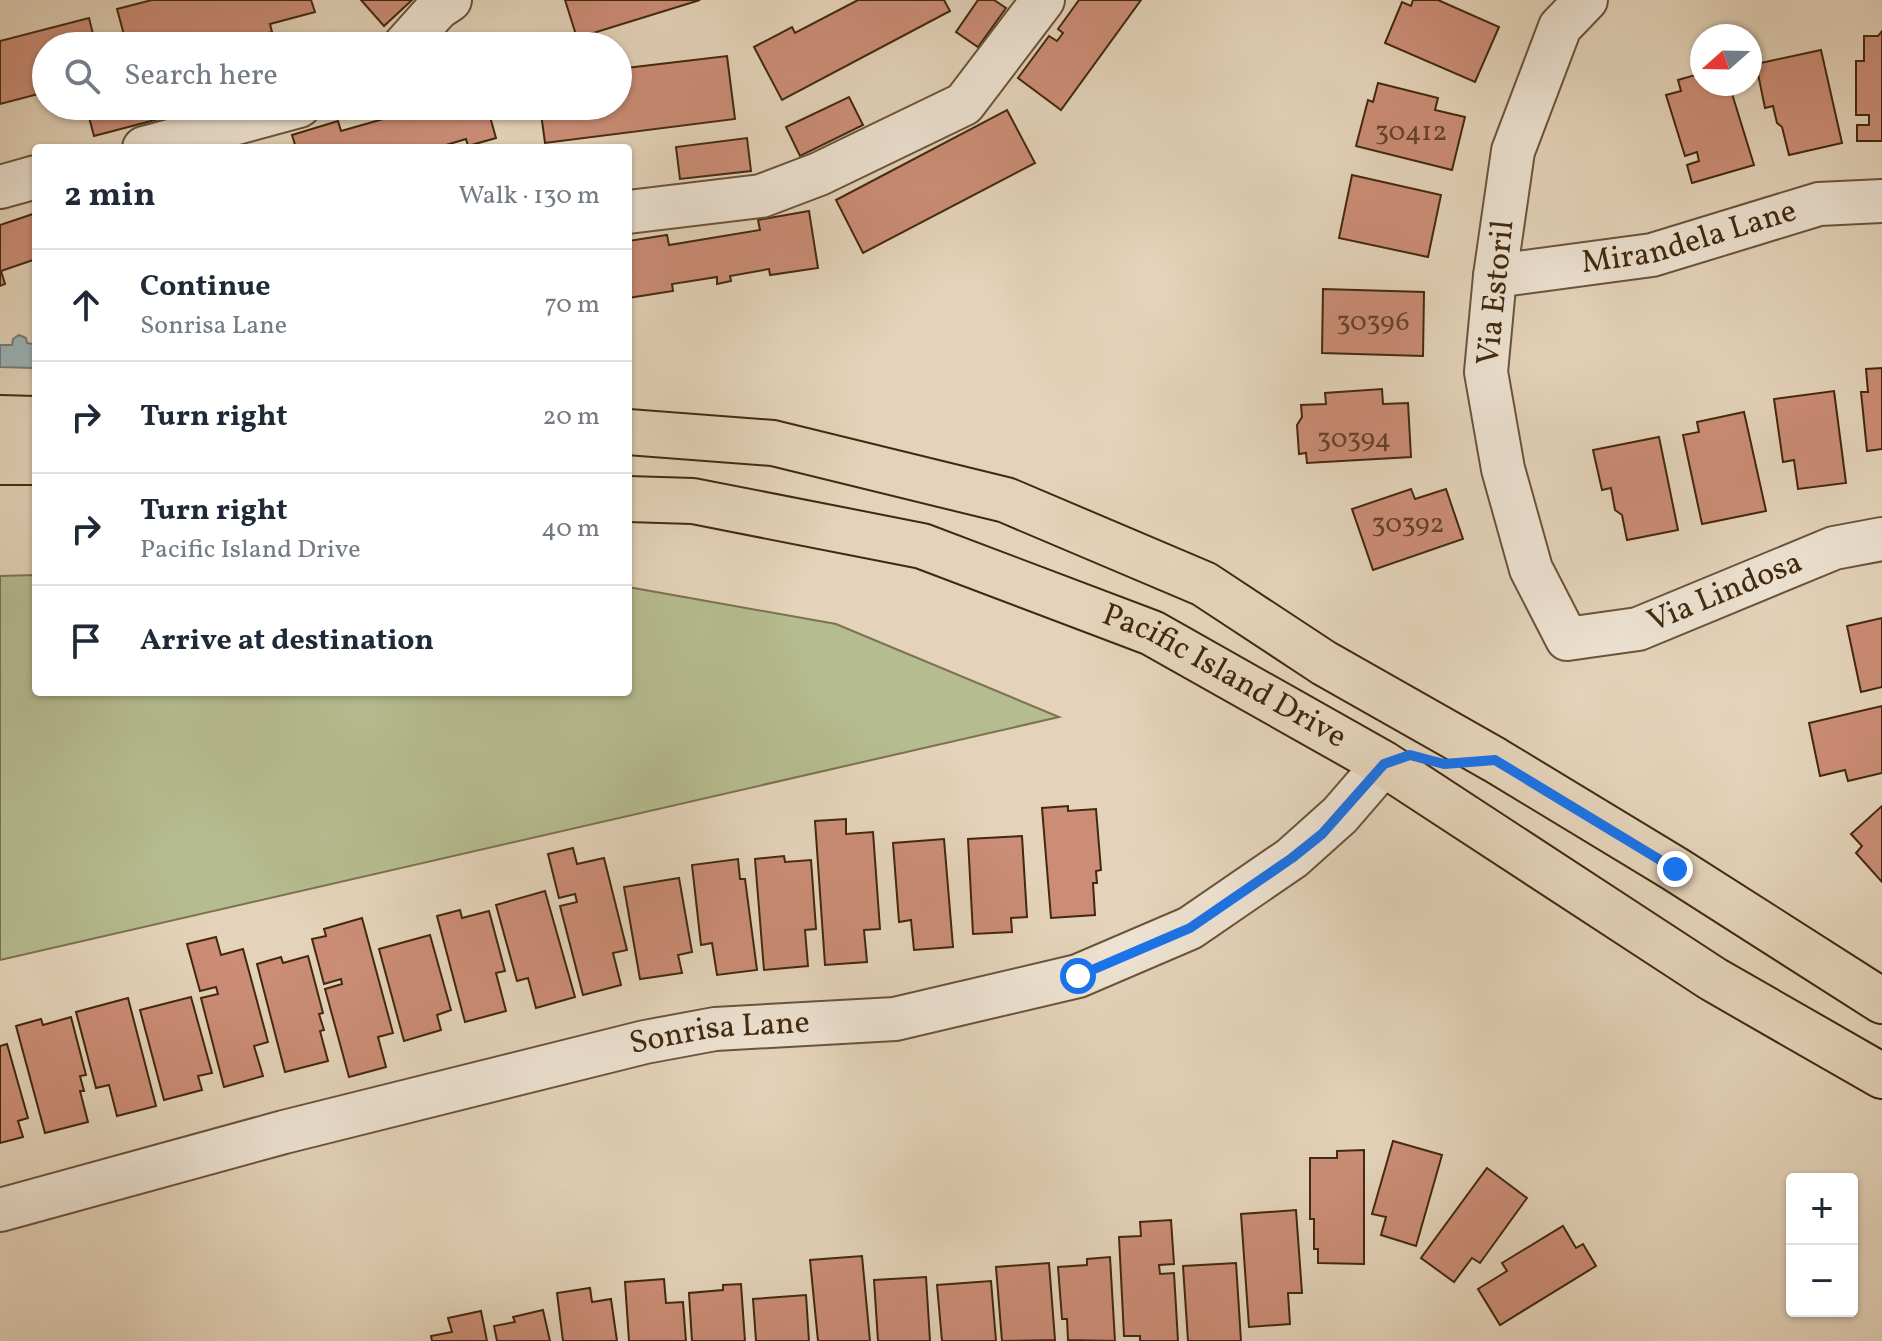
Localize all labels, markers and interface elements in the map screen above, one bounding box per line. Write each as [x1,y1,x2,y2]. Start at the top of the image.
north arrow [1690,24,1762,96]
search box [32,32,632,120]
icon: search [60,54,104,98]
text: Search here [124,55,278,97]
house number: 30412 [1375,113,1447,152]
text: 2 min [64,173,156,220]
text: Walk · 130 m [459,178,600,214]
street label: Mirandela Lane [1579,190,1802,286]
street label: Via Estoril [1468,218,1526,368]
text: Continue [140,266,271,308]
icon: ahead [64,283,108,327]
text: 70 m [545,287,600,323]
house number: 30396 [1336,303,1410,342]
text: Sonrisa Lane [140,308,287,344]
icon: right [64,395,108,439]
text: Turn right [140,396,288,438]
text: 20 m [542,399,600,435]
house number: 30394 [1317,420,1391,459]
text: Turn right [140,490,288,532]
house number: 30392 [1371,505,1445,544]
icon: right [64,507,108,551]
text: 40 m [541,511,600,547]
text: Pacific Island Drive [140,532,361,568]
street label: Via Lindosa [1641,541,1809,645]
street label: Pacific Island Drive [1095,594,1354,760]
icon: arrive [64,619,108,663]
text: Arrive at destination [140,620,434,662]
route end [1657,851,1693,887]
route start [1060,958,1096,994]
street label: Sonrisa Lane [625,1002,811,1067]
map controls [1786,1173,1858,1317]
button: + [1786,1173,1858,1245]
button: − [1786,1245,1858,1317]

